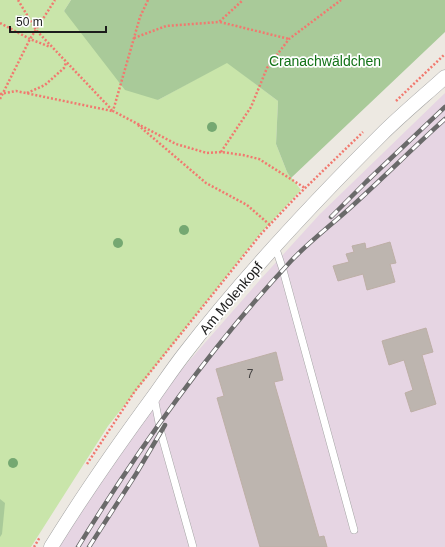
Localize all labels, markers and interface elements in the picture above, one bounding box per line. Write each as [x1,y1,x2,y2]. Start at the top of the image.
scale bar [10,8,106,34]
text: 50 m [16,15,43,29]
park label: Cranachwäldchen [269,53,381,69]
street label: Am Molenkopf [196,259,266,337]
house number: 7 [247,367,254,381]

